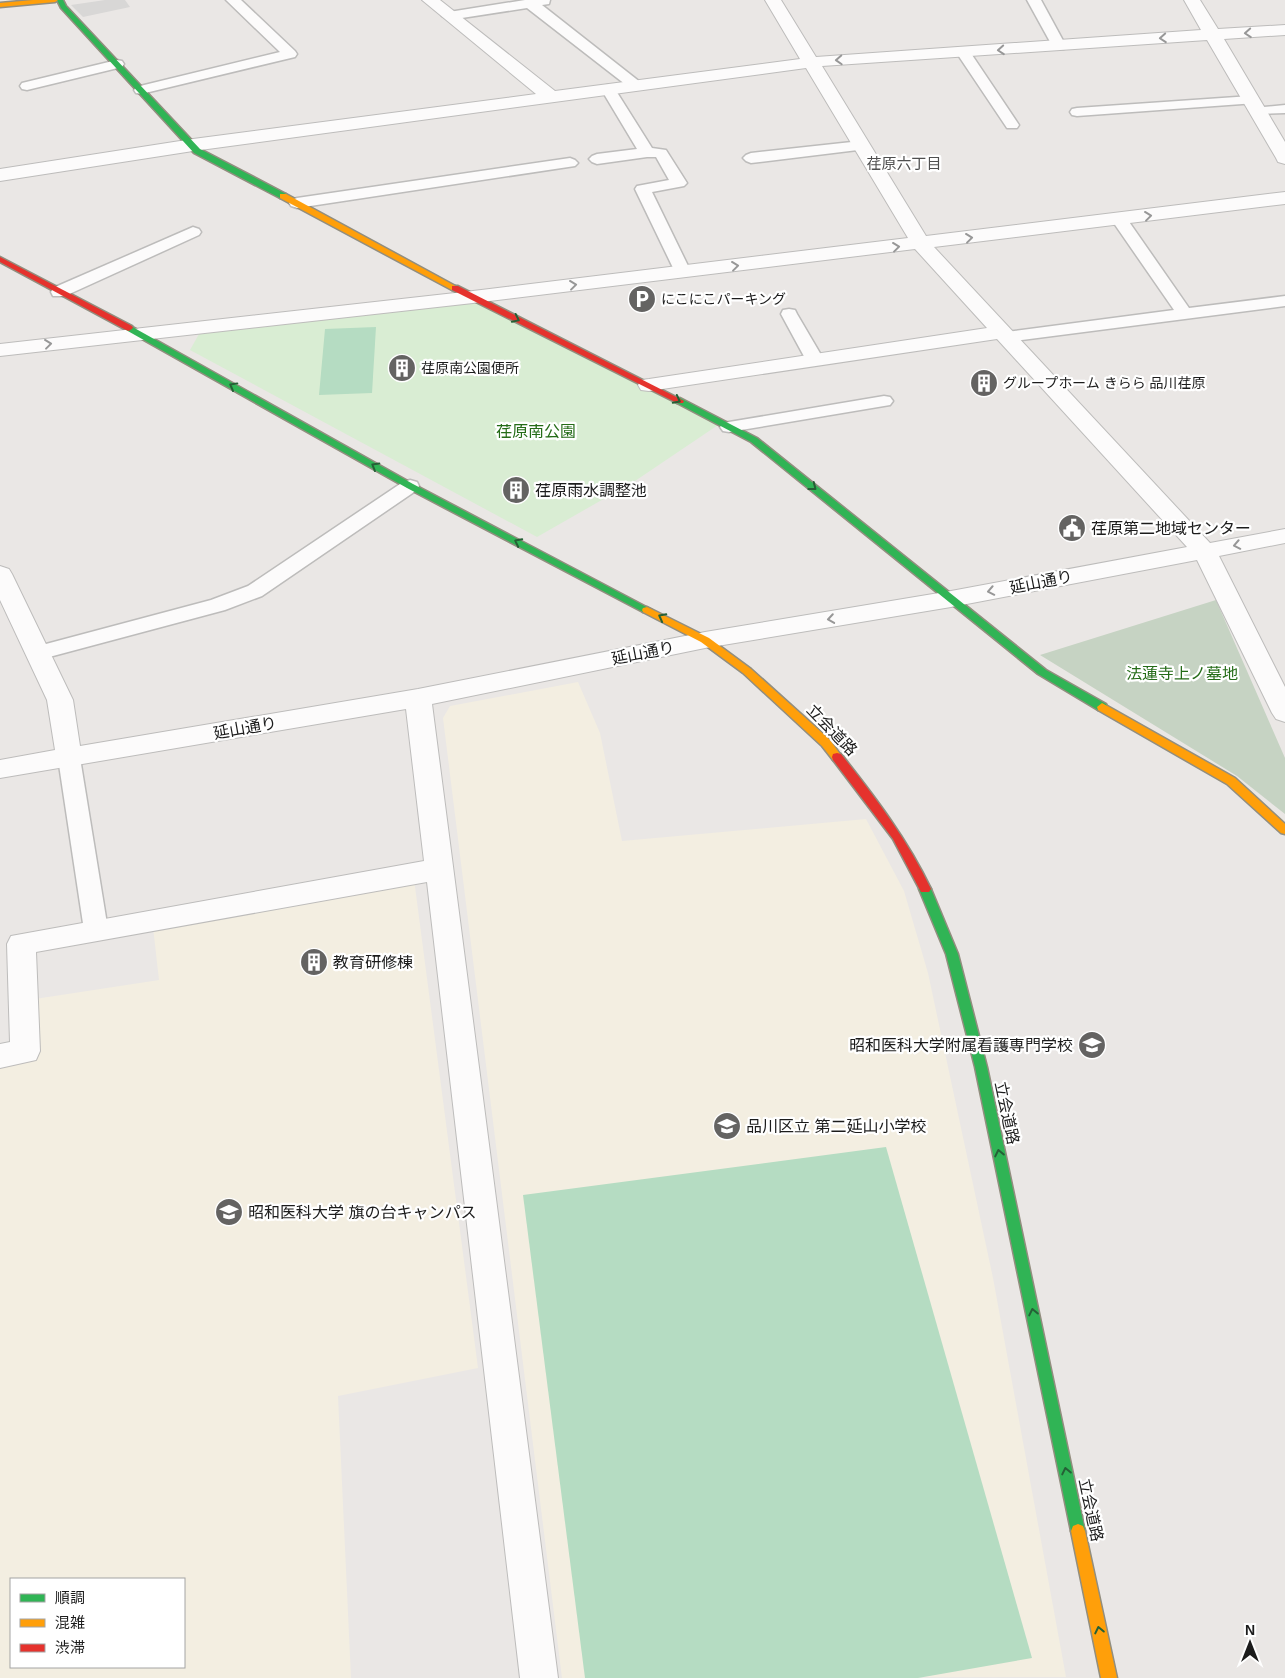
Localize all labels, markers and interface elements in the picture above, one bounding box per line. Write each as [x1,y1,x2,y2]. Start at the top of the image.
one-way arrow [1244,27,1252,38]
one-way arrow [1159,33,1167,44]
one-way arrow [997,44,1005,55]
one-way arrow [834,54,842,65]
district label: 荏原六丁目 [866,155,942,172]
one-way arrow [1144,211,1152,222]
one-way arrow [965,233,973,244]
one-way arrow [892,242,900,253]
one-way arrow [731,261,739,272]
one-way arrow [570,280,578,291]
parking icon: にこにこパーキング [627,284,657,314]
place label: にこにこパーキング [661,291,786,307]
one-way arrow [511,313,520,323]
one-way arrow [45,339,53,350]
building icon: 荏原南公園便所 [387,353,417,383]
place label: 荏原南公園便所 [421,360,519,376]
building icon: グループホーム きらら 品川荏原 [969,368,999,398]
place label: グループホーム きらら 品川荏原 [1003,375,1206,391]
one-way arrow [229,382,238,392]
one-way arrow [672,393,681,403]
park label: 荏原南公園 [496,423,576,440]
one-way arrow [371,462,380,472]
building icon: 荏原雨水調整池 [501,475,531,505]
place label: 荏原雨水調整池 [535,482,647,499]
one-way arrow [807,482,816,490]
public building icon: 荏原第二地域センター [1057,513,1087,543]
place label: 荏原第二地域センター [1091,520,1251,537]
one-way arrow [514,538,523,548]
one-way arrow [1233,540,1242,550]
street label: 延山通り [1008,568,1074,596]
one-way arrow [987,586,996,596]
one-way arrow [659,613,668,623]
one-way arrow [827,613,836,623]
street label: 延山通り [610,639,676,667]
park label: 法蓮寺上ノ墓地 [1126,665,1238,682]
street label: 立会道路 [804,701,860,759]
street label: 延山通り [212,714,278,742]
building icon: 教育研修棟 [299,947,329,977]
place label: 教育研修棟 [333,954,413,971]
school or university icon: 昭和医科大学附属看護専門学校 [1077,1030,1107,1060]
place label: 昭和医科大学附属看護専門学校 [849,1037,1073,1054]
street label: 立会道路 [992,1080,1022,1146]
school or university icon: 品川区立 第二延山小学校 [712,1111,742,1141]
place label: 品川区立 第二延山小学校 [746,1118,926,1135]
one-way arrow [994,1149,1005,1158]
school or university icon: 昭和医科大学 旗の台キャンパス [214,1197,244,1227]
place label: 昭和医科大学 旗の台キャンパス [248,1204,476,1221]
one-way arrow [1028,1308,1038,1317]
one-way arrow [1061,1467,1072,1476]
street label: 立会道路 [1076,1477,1106,1543]
legend [10,1578,185,1668]
text: 順調 [55,1589,85,1606]
text: 混雑 [55,1614,85,1631]
north arrow [1225,1618,1275,1668]
text: N [1245,1622,1255,1638]
one-way arrow [1095,1626,1105,1635]
text: 渋滞 [55,1639,85,1656]

